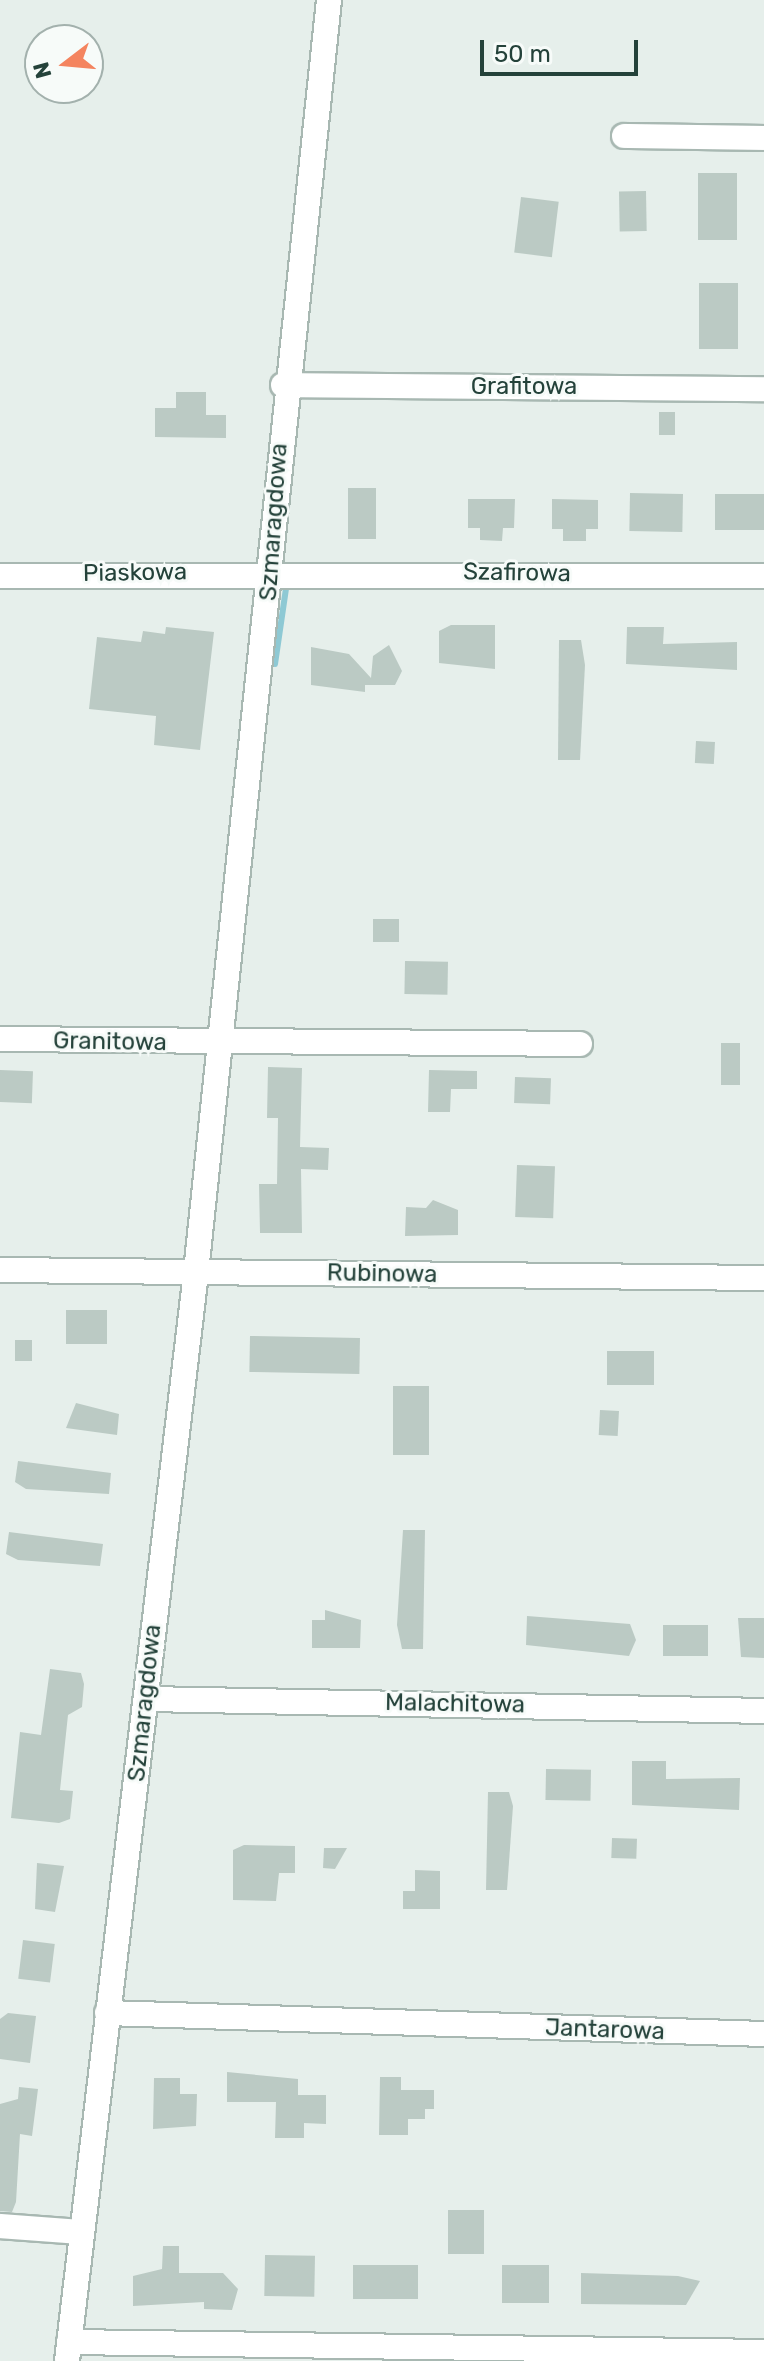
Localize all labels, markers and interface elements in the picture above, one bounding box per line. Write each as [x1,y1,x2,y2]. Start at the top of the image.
north arrow [24,24,104,104]
scale bar [484,24,642,74]
text: 50 m [494,40,551,68]
text: N [27,59,58,82]
street label: Grafitowa [471,373,577,401]
street label: Szmaragdowa [254,442,294,602]
street label: Piaskowa [83,558,187,588]
street label: Szafirowa [463,558,571,588]
street label: Granitowa [53,1027,167,1057]
street label: Rubinowa [327,1259,437,1289]
street label: Szmaragdowa [122,1623,168,1783]
street label: Malachitowa [385,1688,525,1720]
street label: Jantarowa [545,2014,665,2046]

